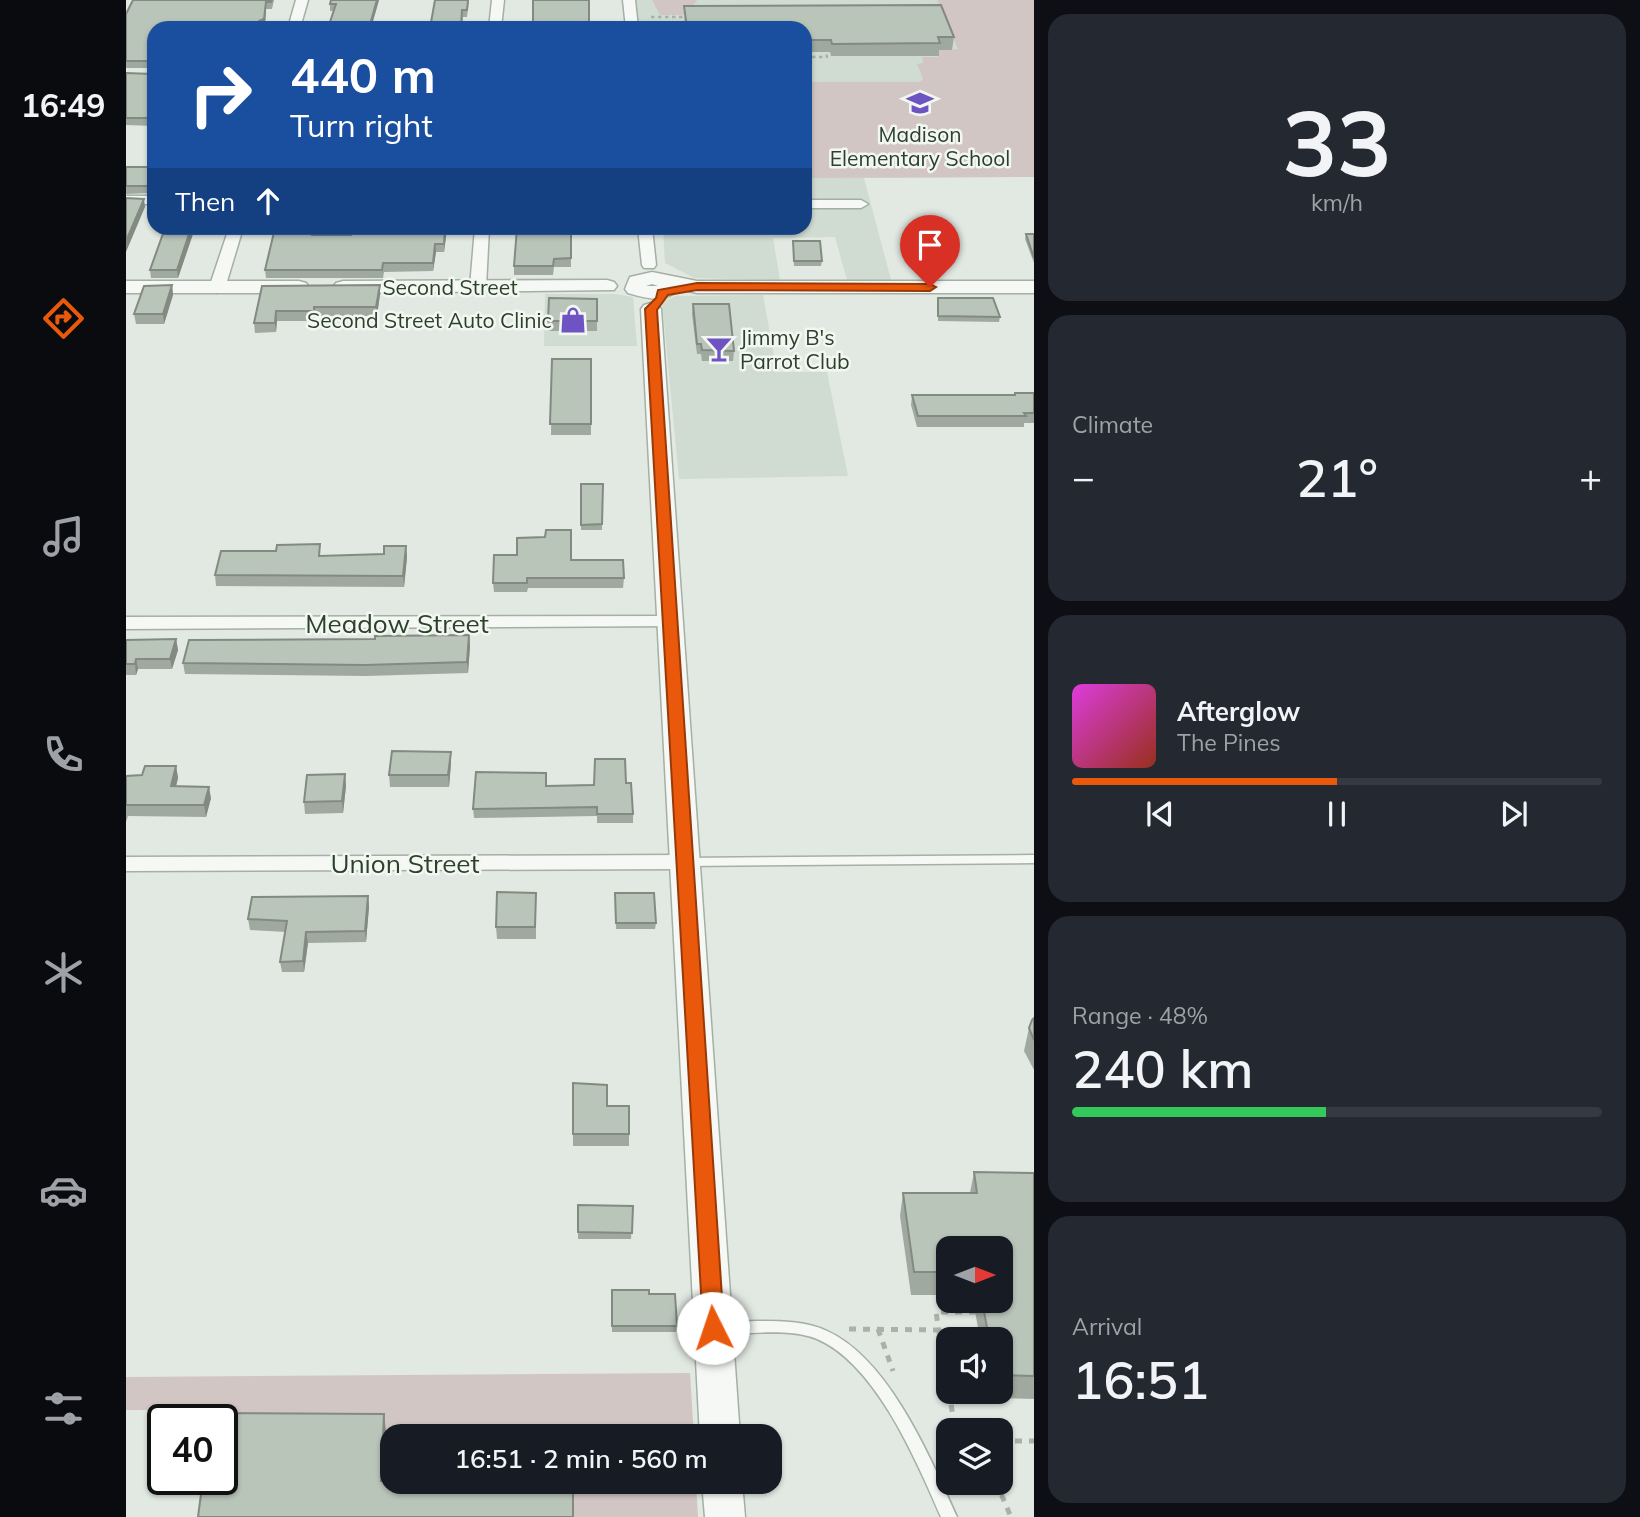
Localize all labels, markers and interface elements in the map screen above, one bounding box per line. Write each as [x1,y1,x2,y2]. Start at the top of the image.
text: 440 m [290,44,436,105]
icon: right [175,49,266,140]
text: 16:49 [21,85,105,125]
text: 33 [1282,85,1392,199]
school or university icon: Madison Elementary School [905,88,935,118]
text: Turn right [290,105,433,145]
place label: Madison Elementary School [830,121,1010,171]
icon: ahead [249,182,287,220]
text: Then [175,185,235,218]
text: km/h [1311,188,1363,217]
pin [900,215,960,287]
icon: arrive [911,226,949,264]
street label: Second Street [382,274,518,300]
icon: directions [39,294,88,343]
shop icon: Second Street Auto Clinic [558,305,588,335]
place label: Second Street Auto Clinic [307,307,552,333]
place label: Jimmy B's Parrot Club [740,324,850,374]
bar icon: Jimmy B's Parrot Club [704,334,734,364]
text: Climate [1072,410,1153,439]
text: 21° [1296,445,1378,510]
text: − [1072,453,1095,501]
text: + [1579,453,1602,501]
icon: music [39,512,88,561]
street label: Meadow Street [305,607,489,640]
text: Afterglow [1177,695,1300,728]
text: The Pines [1177,728,1281,757]
icon: phone [39,730,88,779]
icon: previous [1141,795,1179,833]
icon: pause [1318,795,1356,833]
icon: next [1495,795,1533,833]
street label: Union Street [330,847,480,880]
icon: climate [39,948,88,997]
text: Range · 48% [1072,1001,1208,1030]
text: 240 km [1072,1036,1253,1101]
icon: car [39,1166,88,1215]
north arrow [936,1236,1013,1312]
map controls [936,1236,1013,1495]
position arrow [676,1291,750,1365]
text: Arrival [1072,1312,1142,1341]
button: sound [936,1327,1013,1404]
text: 16:51 [1072,1347,1209,1412]
icon: filters [39,1384,88,1433]
speed limit sign: 40 [147,1404,238,1495]
button: layers [936,1418,1013,1495]
text: 16:51 · 2 min · 560 m [454,1442,708,1475]

